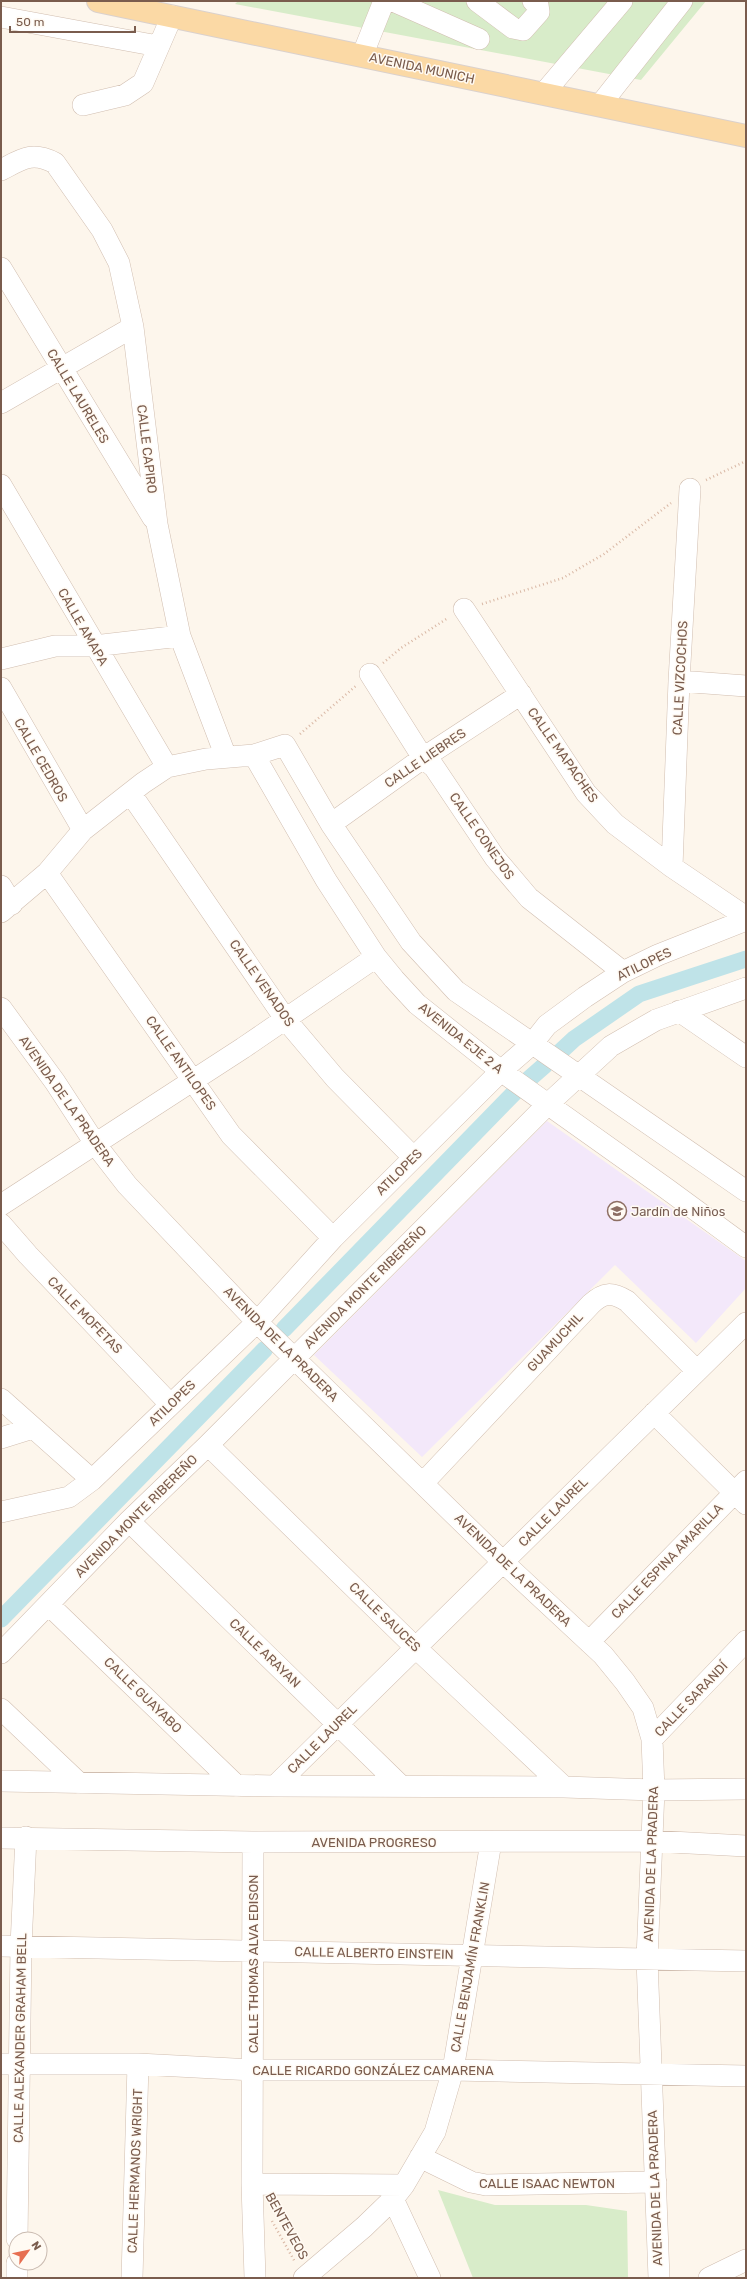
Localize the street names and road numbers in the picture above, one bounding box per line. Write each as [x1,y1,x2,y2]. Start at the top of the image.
street label: AVENIDA MUNICH [368,50,476,86]
street label: CALLE LAURELES [44,346,112,446]
street label: CALLE CAPIRO [134,404,160,494]
street label: CALLE AMAPA [55,586,111,669]
street label: CALLE VIZCOCHOS [670,620,690,736]
street label: CALLE MAPACHES [525,705,601,805]
street label: CALLE CEDROS [11,716,71,804]
street label: CALLE LIEBRES [381,725,469,791]
street label: CALLE CONEJOS [446,790,518,882]
street label: CALLE VENADOS [226,937,298,1029]
street label: ATILOPES [614,944,674,984]
street label: AVENIDA EJE 2 A [416,1000,506,1077]
street label: CALLE ANTILOPES [143,1013,219,1113]
street label: AVENIDA DE LA PRADERA [16,1033,118,1169]
street label: ATILOPES [373,1146,425,1198]
street label: AVENIDA MONTE RIBEREÑO [301,1223,429,1351]
street label: CALLE MOFETAS [45,1274,125,1356]
street label: AVENIDA DE LA PRADERA [221,1284,342,1405]
street label: GUAMUCHIL [524,1309,586,1374]
street label: ATILOPES [146,1377,198,1429]
street label: AVENIDA MONTE RIBEREÑO [72,1452,200,1580]
street label: CALLE LAUREL [515,1474,591,1550]
street label: CALLE ESPINA AMARILLA [608,1500,726,1622]
street label: AVENIDA DE LA PRADERA [452,1510,574,1630]
street label: CALLE SAUCES [346,1579,424,1655]
street label: CALLE ARAYAN [226,1615,304,1691]
street label: CALLE GUAYABO [101,1654,185,1736]
street label: CALLE SARANDÍ [651,1658,731,1740]
street label: CALLE LAUREL [284,1701,360,1777]
street label: AVENIDA DE LA PRADERA [641,1786,661,1942]
street label: AVENIDA PROGRESO [311,1835,437,1850]
street label: CALLE THOMAS ALVA EDISON [246,1875,261,2053]
street label: CALLE BENJAMÍN FRANKLIN [448,1881,492,2053]
street label: CALLE ALEXANDER GRAHAM BELL [11,1932,29,2143]
street label: CALLE ALBERTO EINSTEIN [294,1944,454,1962]
street label: CALLE RICARDO GONZÁLEZ CAMARENA [252,2063,494,2078]
street label: CALLE HERMANOS WRIGHT [125,2088,145,2254]
street label: AVENIDA DE LA PRADERA [645,2110,665,2266]
street label: CALLE ISAAC NEWTON [479,2176,615,2191]
street label: BENTEVEOS [262,2190,312,2262]

